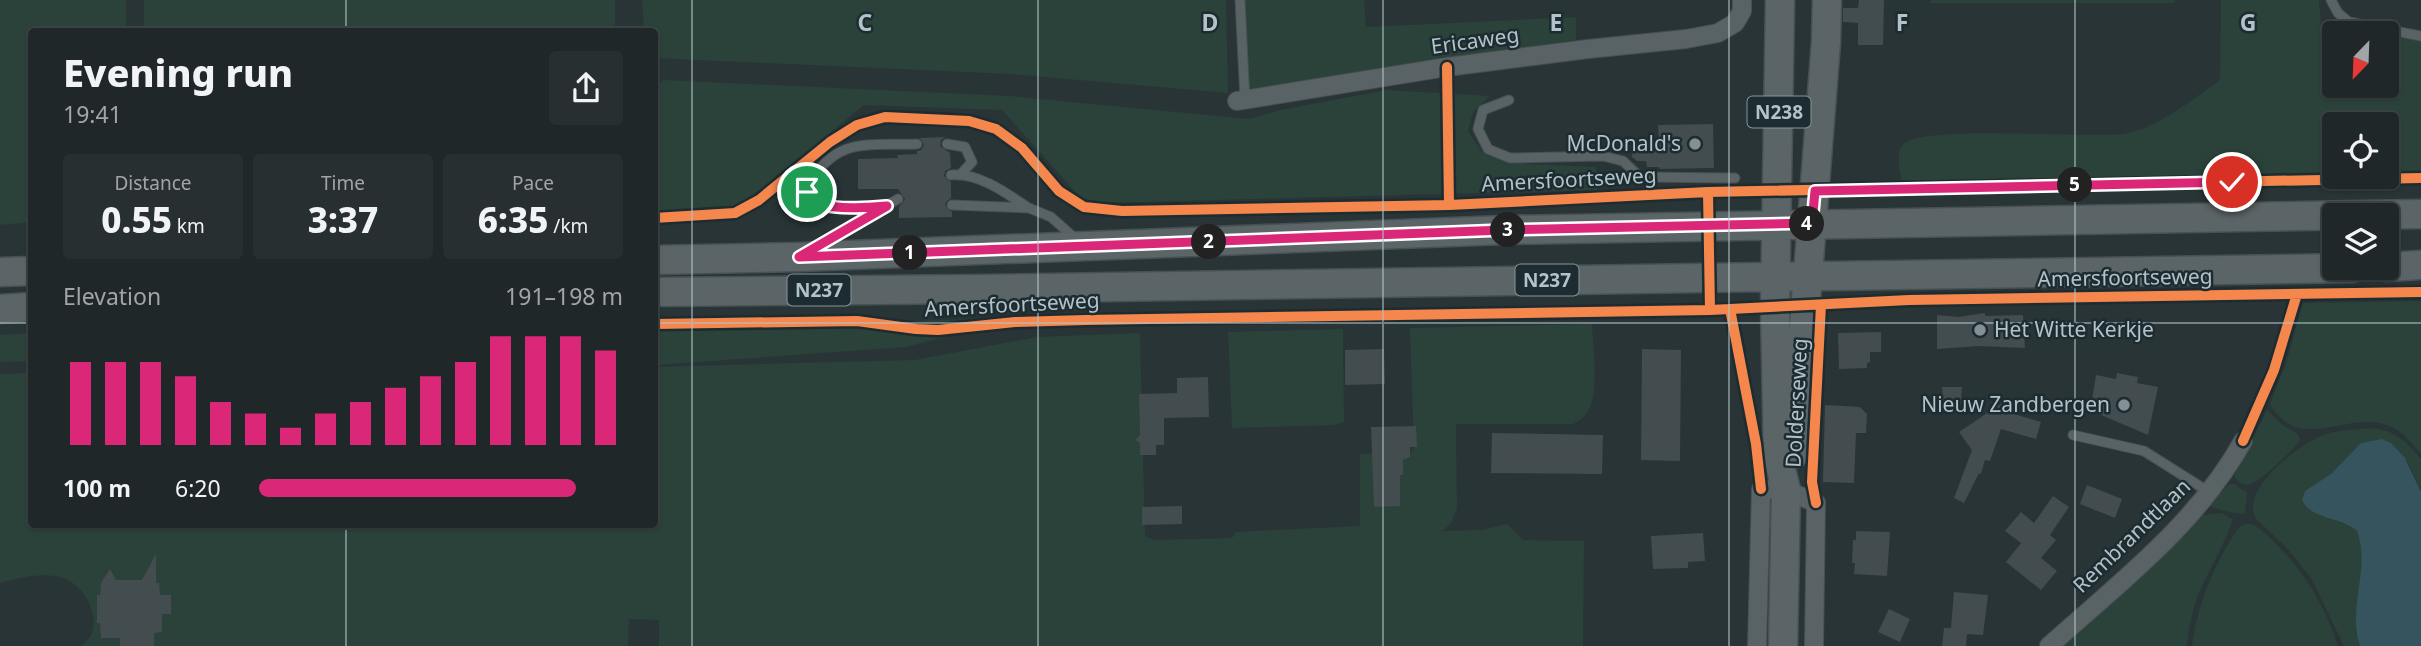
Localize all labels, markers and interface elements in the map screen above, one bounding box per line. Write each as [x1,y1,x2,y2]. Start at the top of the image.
text: C [858,6,873,38]
text: D [1202,6,1218,38]
text: E [1550,6,1562,38]
text: F [1896,6,1908,38]
text: G [2240,6,2256,38]
street label: Ericaweg [1429,20,1521,60]
north arrow [2322,21,2399,98]
map controls [2322,21,2399,280]
text: Evening run [63,46,293,98]
button: share [549,51,623,125]
road number: N238 [1748,96,1810,128]
text: 19:41 [63,98,122,130]
button: locate [2322,112,2399,189]
place label: McDonald's [1567,129,1681,157]
marker: McDonald's [1687,136,1703,152]
pin [2202,152,2262,212]
street label: Amersfoortseweg [1481,160,1657,198]
pin [777,162,837,222]
icon: check [2213,163,2251,201]
pin: 5 [2058,168,2092,202]
text: Distance [115,170,191,196]
text: Time [321,170,365,196]
text: Pace [512,170,554,196]
text: 5 [2069,171,2080,197]
icon: arrive [788,173,826,211]
text: 0.55 [101,196,172,243]
text: 3:37 [308,196,378,243]
text: 6:35 [478,196,548,243]
button: layers [2322,203,2399,280]
pin: 4 [1790,206,1825,242]
text: 4 [1801,210,1812,236]
pin: 3 [1490,212,1526,247]
text: km [172,213,205,239]
text: /km [548,213,588,239]
text: 3 [1502,216,1513,242]
pin: 2 [1192,224,1226,260]
text: 2 [1203,228,1214,254]
pin: 1 [892,236,928,270]
text: 1 [904,239,915,265]
street label: Amersfoortseweg [2037,261,2213,293]
road number: N237 [1516,264,1578,296]
road number: N237 [788,274,850,306]
text: Elevation [63,280,161,312]
text: 191–198 m [505,280,623,312]
street label: Amersfoortseweg [924,285,1100,323]
place label: Het Witte Kerkje [1994,315,2154,343]
marker: Het Witte Kerkje [1972,322,1988,338]
street label: Dolderseweg [1779,337,1813,468]
place label: Nieuw Zandbergen [1921,390,2110,418]
marker: Nieuw Zandbergen [2116,397,2132,413]
text: 100 m [63,472,131,504]
text: 6:20 [175,472,221,504]
street label: Rembrandtlaan [2067,472,2196,598]

